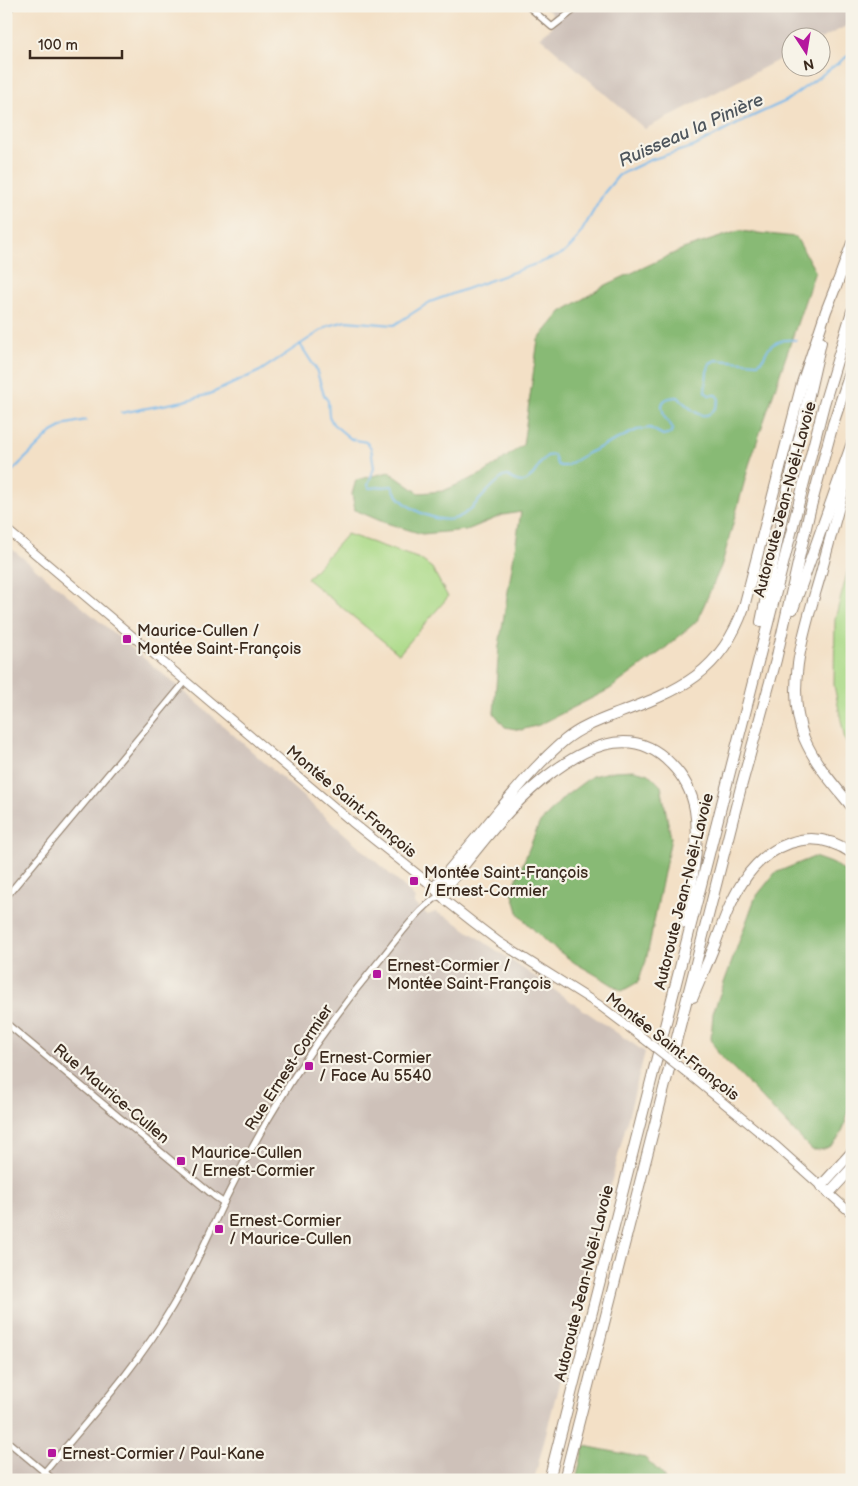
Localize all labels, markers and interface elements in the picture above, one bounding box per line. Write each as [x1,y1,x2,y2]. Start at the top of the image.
scale bar [30,28,122,60]
north arrow [780,28,830,78]
text: 100 m [38,36,78,55]
text: N [802,55,816,74]
water label: Ruisseau la Pinière [616,89,767,172]
street label: Autoroute Jean-Noël-Lavoie [750,399,821,599]
place label: Maurice-Cullen / Montée Saint-François [137,622,301,659]
marker: Maurice-Cullen / Montée Saint-François [121,633,133,645]
street label: Montée Saint-François [282,742,420,862]
street label: Autoroute Jean-Noël-Lavoie [651,791,718,992]
place label: Montée Saint-François / Ernest-Cormier [424,864,588,901]
marker: Montée Saint-François / Ernest-Cormier [408,875,420,887]
place label: Ernest-Cormier / Montée Saint-François [387,957,551,994]
marker: Ernest-Cormier / Montée Saint-François [371,968,383,980]
street label: Montée Saint-François [602,989,743,1105]
street label: Rue Ernest-Cormier [242,1001,337,1134]
street label: Rue Maurice-Cullen [49,1040,173,1148]
place label: Ernest-Cormier / Face Au 5540 [319,1049,431,1086]
marker: Ernest-Cormier / Face Au 5540 [303,1060,315,1072]
place label: Maurice-Cullen / Ernest-Cormier [191,1144,315,1181]
marker: Maurice-Cullen / Ernest-Cormier [175,1155,187,1167]
street label: Autoroute Jean-Noël-Lavoie [551,1183,618,1384]
place label: Ernest-Cormier / Maurice-Cullen [229,1212,352,1249]
marker: Ernest-Cormier / Maurice-Cullen [213,1223,225,1235]
place label: Ernest-Cormier / Paul-Kane [62,1445,265,1464]
marker: Ernest-Cormier / Paul-Kane [46,1447,58,1459]

